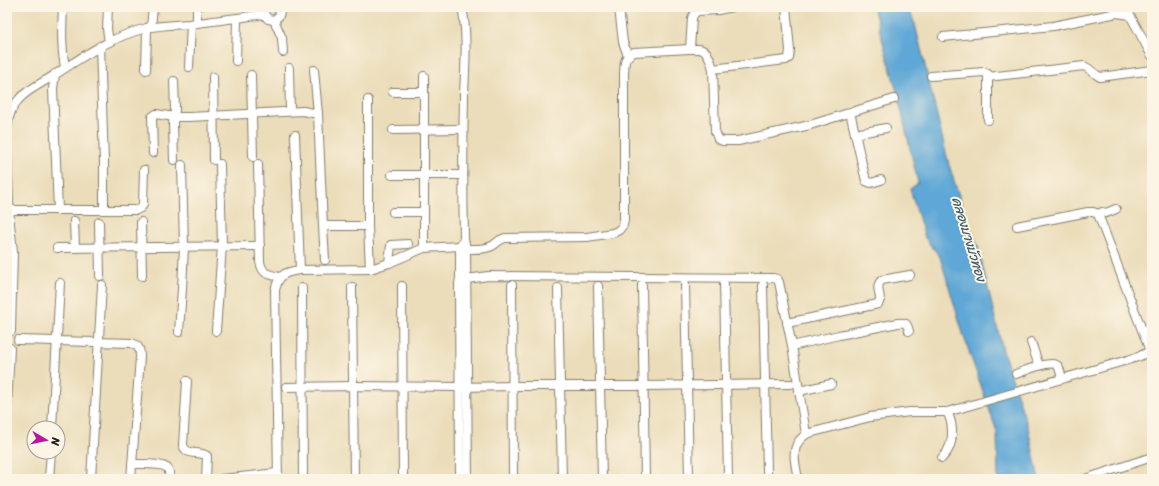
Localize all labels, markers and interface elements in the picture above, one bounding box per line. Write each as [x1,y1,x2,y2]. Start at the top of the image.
water label: คลองบางบัวทอง [945,194,993,286]
north arrow [26,420,66,460]
text: N [45,435,66,447]

